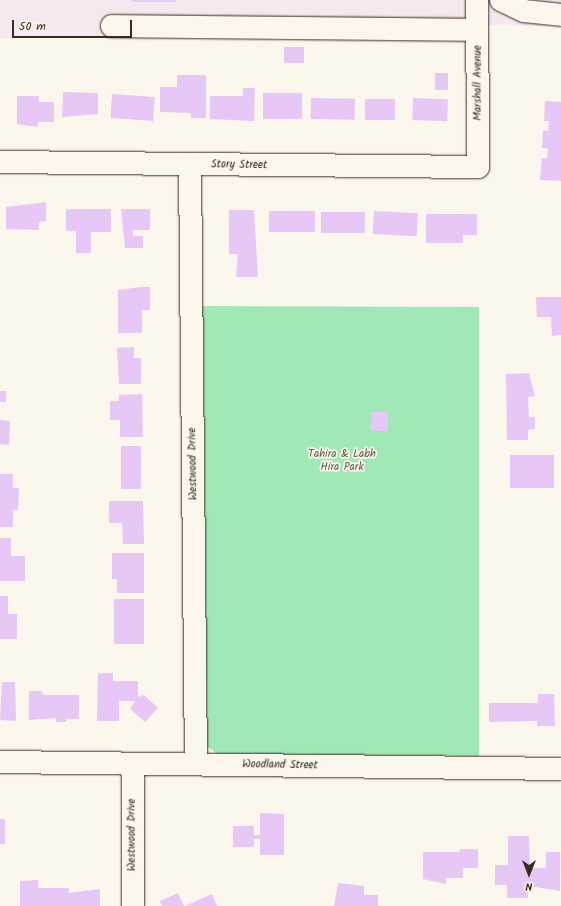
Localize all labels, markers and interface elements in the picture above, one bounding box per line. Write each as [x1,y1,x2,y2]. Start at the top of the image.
scale bar [14,12,134,38]
text: 50 m [19,17,46,36]
street label: Marshall Avenue [471,45,485,121]
street label: Story Street [211,158,267,172]
street label: Westwood Drive [186,428,200,500]
park label: Tahira & Labh Hira Park [308,448,376,474]
street label: Woodland Street [242,758,318,772]
street label: Westwood Drive [125,799,139,871]
north arrow [509,854,549,894]
text: N [526,877,532,895]

